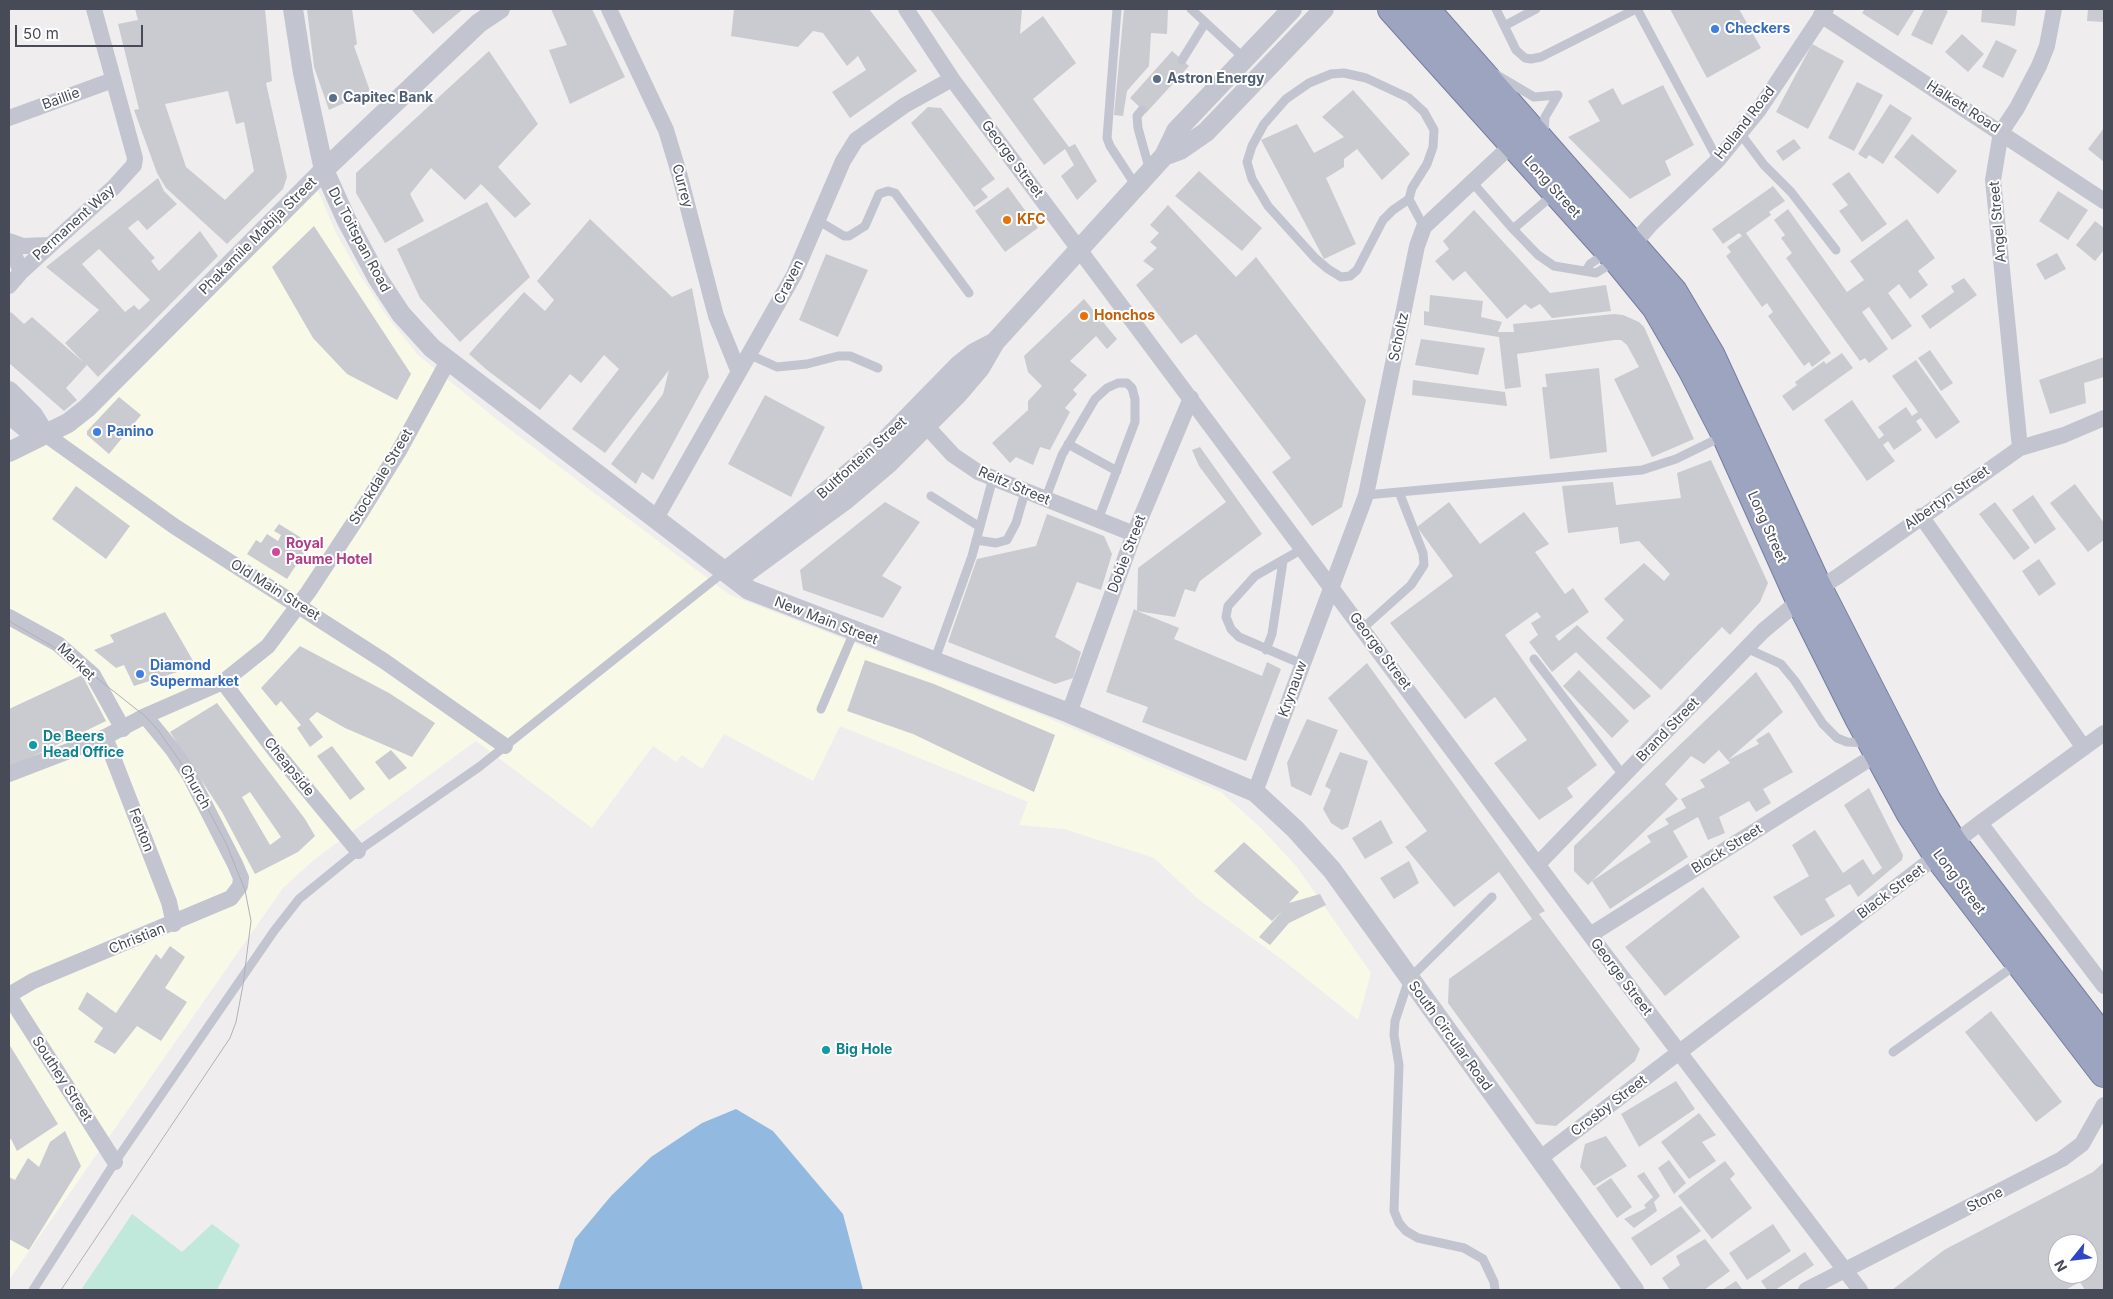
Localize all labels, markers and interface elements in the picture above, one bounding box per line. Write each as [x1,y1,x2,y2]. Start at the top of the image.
scale bar [18,15,145,47]
place label: Checkers [1725,21,1790,37]
marker: Checkers [1709,23,1721,35]
text: 50 m [23,24,59,43]
place label: Astron Energy [1167,71,1264,87]
marker: Astron Energy [1151,73,1163,85]
street label: Halkett Road [1923,77,2003,137]
street label: Holland Road [1711,83,1779,163]
street label: Baillie [40,84,82,114]
place label: Capitec Bank [343,90,433,106]
marker: Capitec Bank [327,92,339,104]
street label: George Street [978,117,1046,201]
street label: Long Street [1520,153,1584,221]
street label: Currey [668,162,696,210]
street label: Phakamile Mabija Street [196,174,320,298]
street label: Angel Street [1986,181,2010,263]
street label: Permanent Way [30,182,118,264]
street label: Du Toitspan Road [324,185,394,295]
place label: KFC [1017,212,1046,228]
marker: KFC [1001,214,1013,226]
street label: Craven [771,257,807,307]
place label: Honchos [1094,308,1155,324]
marker: Honchos [1078,310,1090,322]
street label: Scholtz [1386,311,1412,363]
street label: Bultfontein Street [814,413,910,503]
place label: Panino [107,424,154,440]
marker: Panino [91,426,103,438]
street label: Stockdale Street [346,426,416,528]
street label: Reitz Street [976,463,1052,509]
street label: Albertyn Street [1901,463,1993,533]
street label: Long Street [1744,489,1790,565]
street label: Dobie Street [1104,513,1150,595]
place label: Royal Paume Hotel [286,536,372,568]
marker: Royal Paume Hotel [270,546,282,558]
street label: Old Main Street [227,556,323,624]
street label: New Main Street [772,594,880,648]
street label: George Street [1346,609,1414,693]
street label: Market [54,640,98,684]
place label: Diamond Supermarket [150,658,239,690]
street label: Krynauw [1275,659,1311,719]
marker: Diamond Supermarket [134,668,146,680]
street label: Brand Street [1633,694,1703,766]
place label: De Beers Head Office [43,729,124,762]
street label: Cheapside [260,734,318,800]
marker: De Beers Head Office [27,739,39,751]
street label: Church [176,762,214,812]
street label: Fenton [125,806,157,854]
street label: Block Street [1689,821,1765,877]
street label: Long Street [1929,846,1989,918]
street label: Black Street [1854,861,1928,923]
street label: Christian [107,920,167,958]
street label: George Street [1587,935,1655,1019]
street label: South Circular Road [1405,978,1495,1094]
street label: Southey Street [28,1033,96,1125]
place label: Big Hole [836,1042,892,1058]
marker: Big Hole [820,1044,832,1056]
street label: Crosby Street [1568,1072,1650,1140]
street label: Stone [1964,1184,2006,1216]
north arrow [2048,1234,2098,1284]
text: N [2050,1257,2070,1275]

